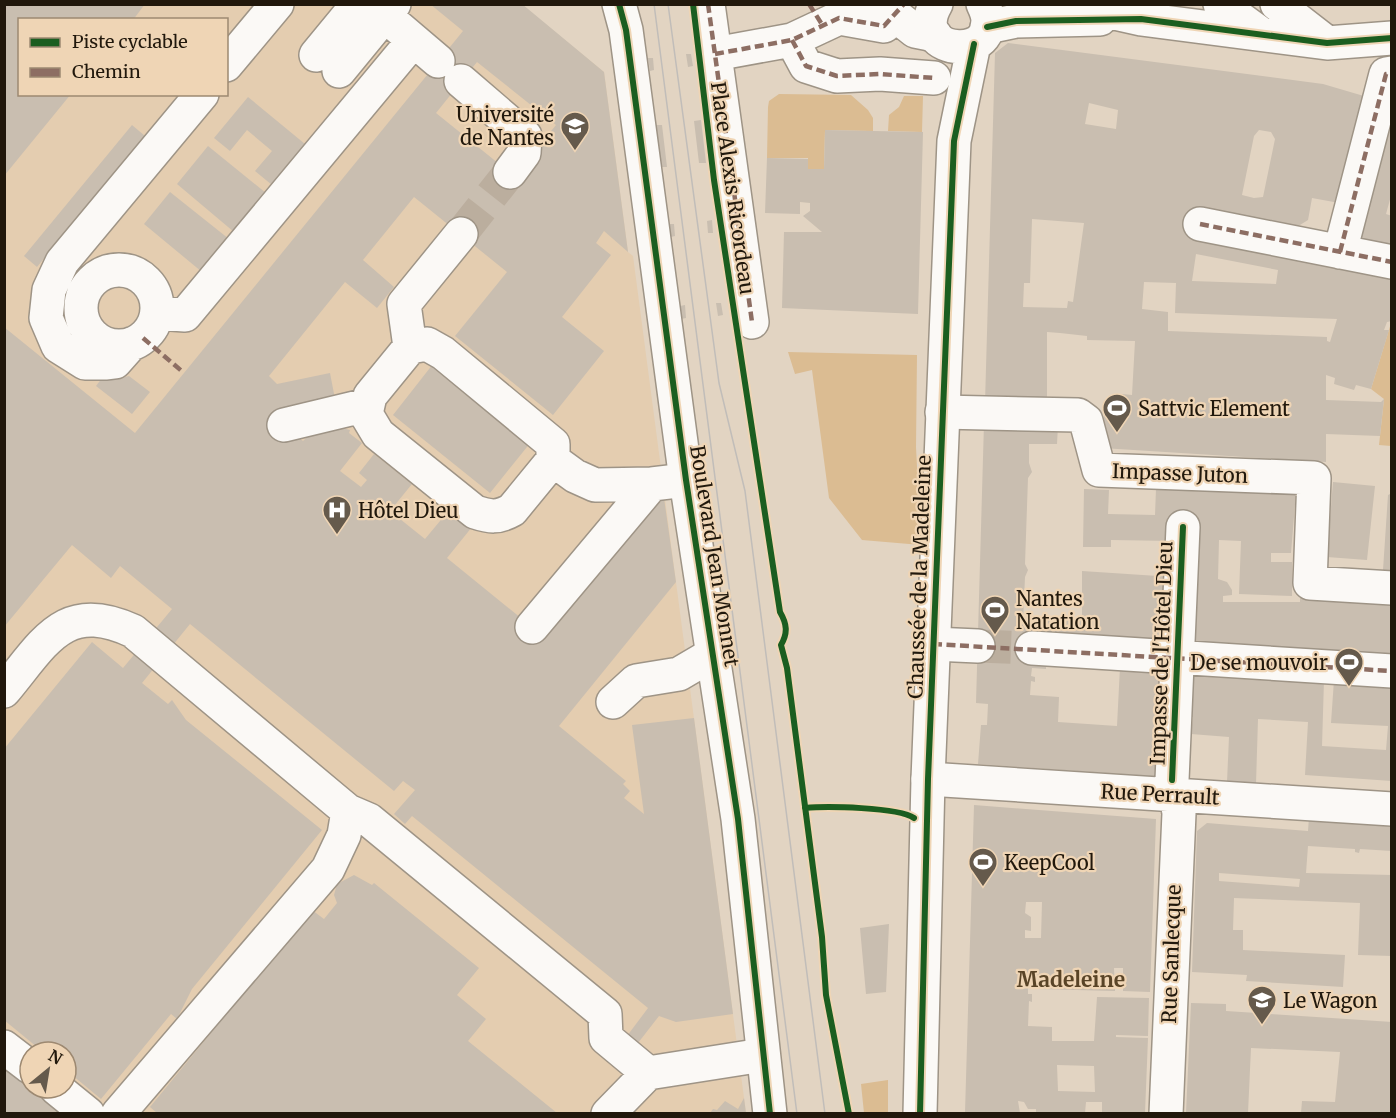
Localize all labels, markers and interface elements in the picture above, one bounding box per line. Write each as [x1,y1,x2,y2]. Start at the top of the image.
legend [18,18,228,96]
text: Piste cyclable [72,30,188,53]
text: Chemin [72,60,141,83]
street label: Place Alexis Ricordeau [706,80,760,296]
place label: Université de Nantes [456,102,554,150]
school or university icon: Université de Nantes [559,110,591,152]
sports icon: Sattvic Element [1101,392,1133,434]
place label: Sattvic Element [1138,396,1290,421]
street label: Boulevard Jean Monnet [685,443,745,669]
street label: Chaussée de la Madeleine [902,455,936,699]
street label: Impasse Juton [1112,458,1248,488]
hospital icon: Hôtel Dieu [321,494,353,536]
place label: Hôtel Dieu [358,498,459,523]
street label: Impasse de l'Hôtel Dieu [1145,541,1177,765]
place label: Nantes Natation [1016,586,1100,634]
sports icon: Nantes Natation [979,594,1011,636]
sports icon: De se mouvoir [1333,646,1365,688]
place label: De se mouvoir [1190,650,1328,675]
street label: Rue Perrault [1100,778,1220,810]
sports icon: KeepCool [967,846,999,888]
place label: KeepCool [1004,850,1095,875]
street label: Rue Sanlecque [1156,884,1186,1024]
district label: Madeleine [1017,966,1125,993]
school or university icon: Le Wagon [1246,984,1278,1026]
place label: Le Wagon [1283,988,1377,1013]
north arrow [18,1040,78,1100]
text: N [45,1045,66,1069]

